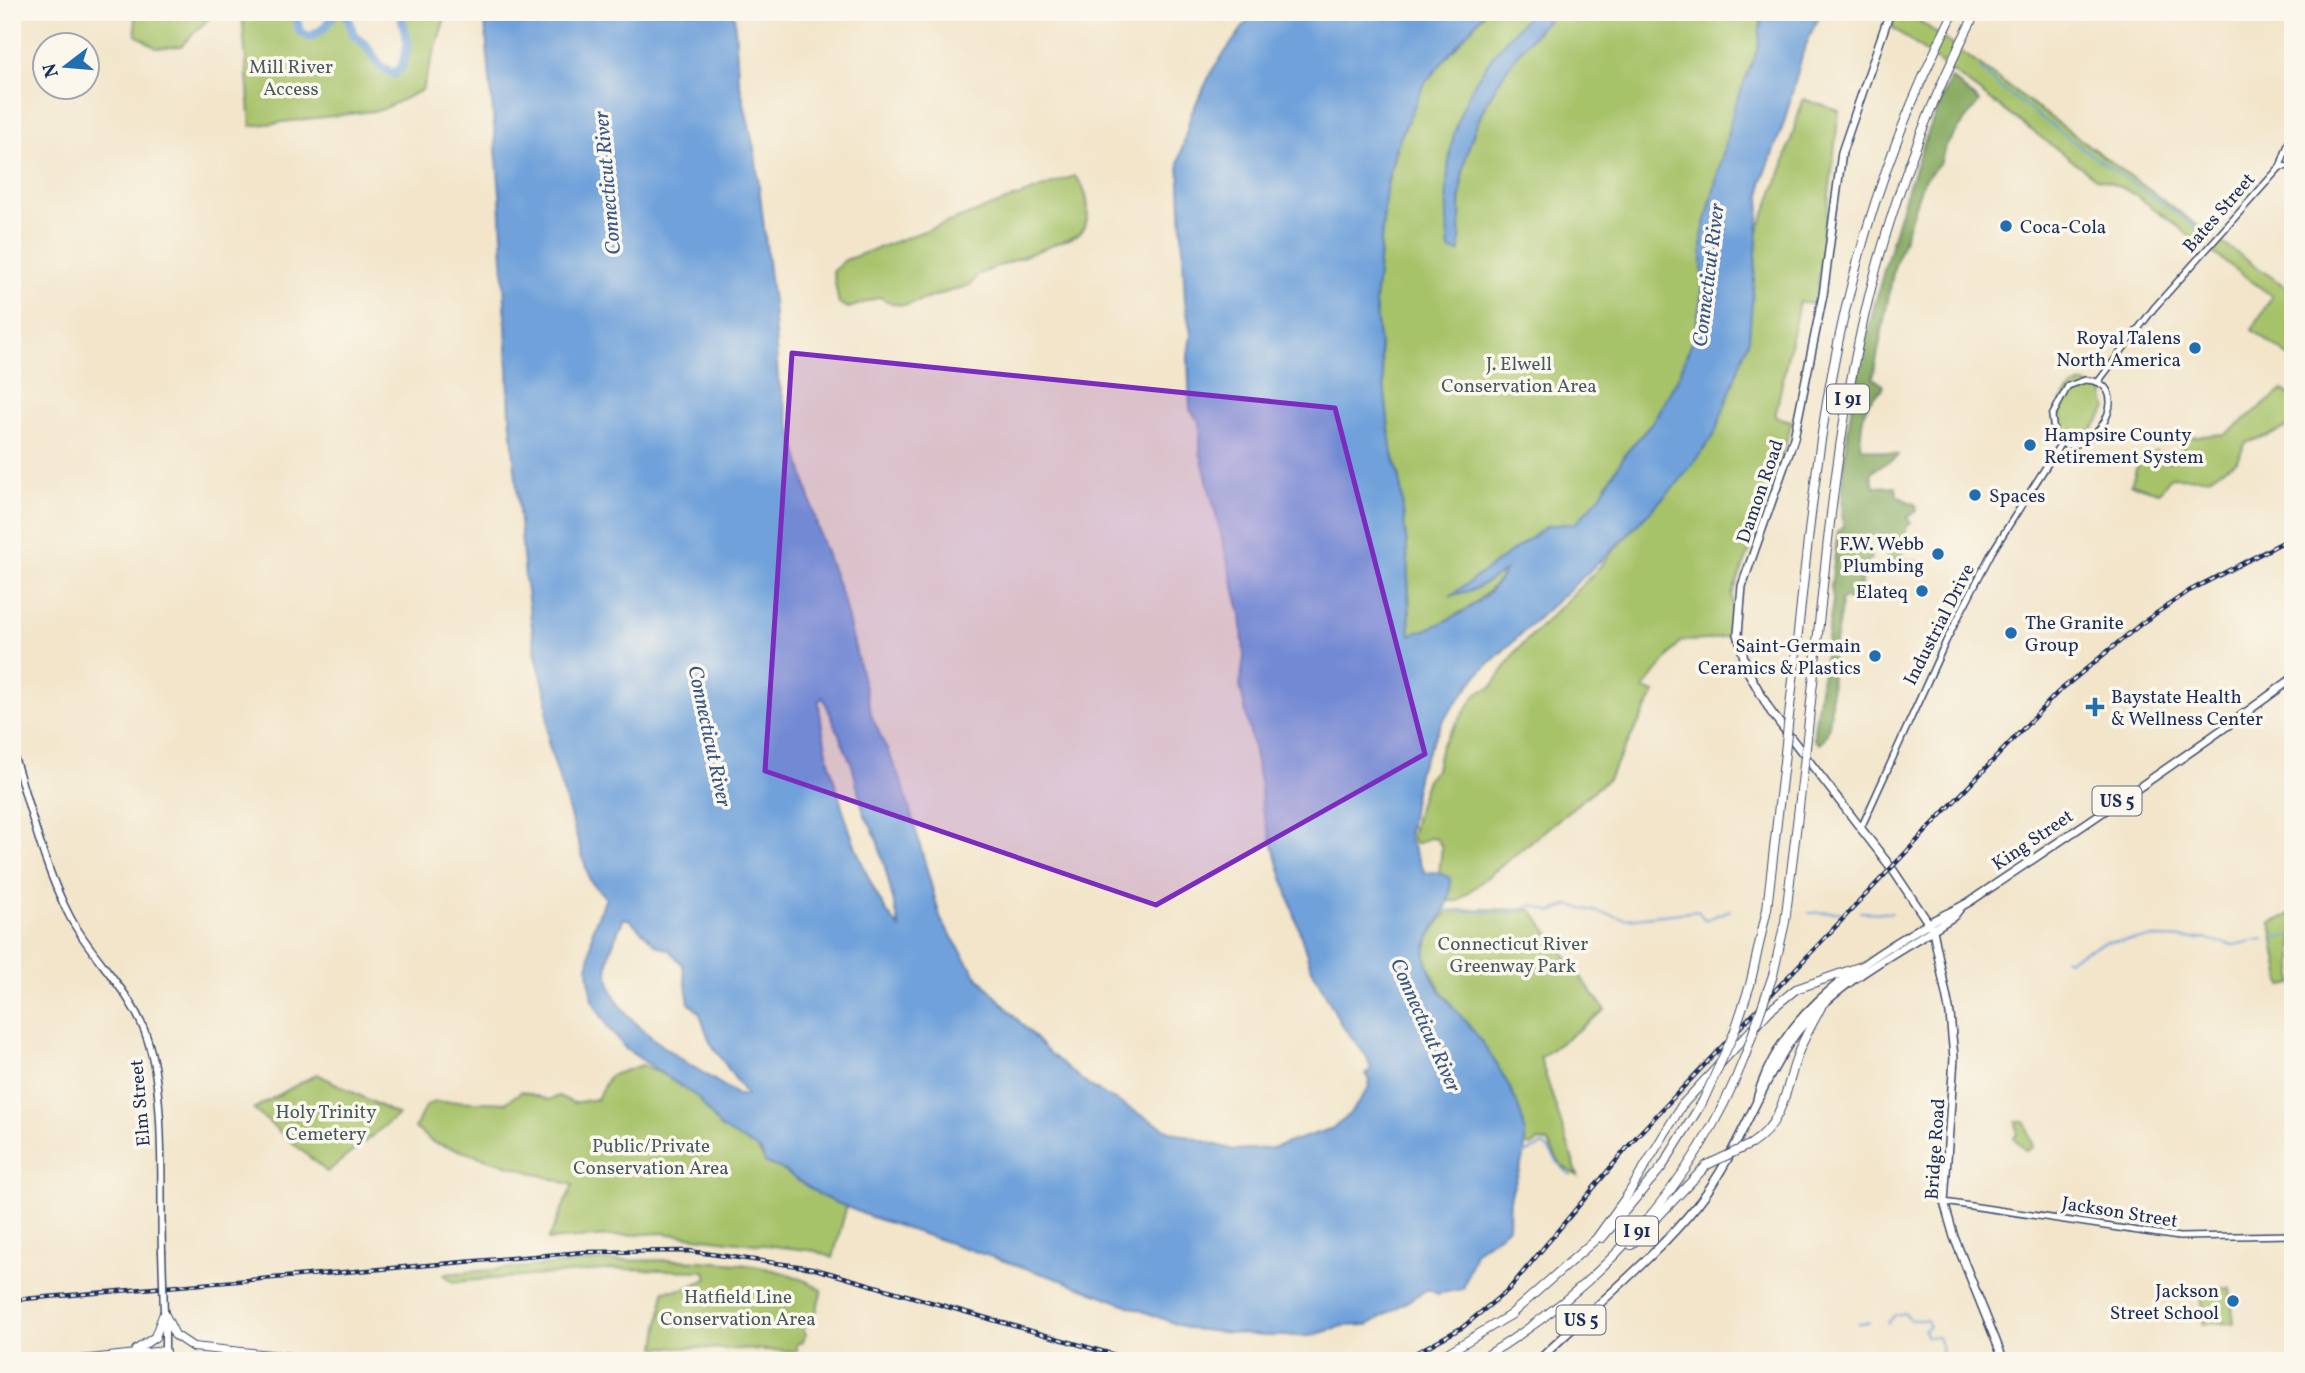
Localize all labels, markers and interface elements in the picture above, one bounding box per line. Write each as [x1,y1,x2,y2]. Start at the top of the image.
north arrow [32,32,102,102]
park label: Mill River Access [249,55,333,103]
text: N [37,60,66,80]
water label: Connecticut River [588,110,629,256]
street label: Bates Street [2177,167,2262,259]
water label: Connecticut River [1686,202,1733,349]
place label: Coca-Cola [2020,215,2106,241]
marker: Coca-Cola [1998,218,2014,234]
place label: Royal Talens North America [2056,326,2181,374]
marker: Royal Talens North America [2187,340,2203,356]
park label: J. Elwell Conservation Area [1441,352,1597,400]
road number: I 91 [1827,384,1869,414]
place label: Hampsire County Retirement System [2044,423,2204,471]
street label: Damon Road [1731,436,1791,547]
marker: Hampsire County Retirement System [2022,437,2038,453]
place label: Spaces [1989,484,2045,510]
marker: Spaces [1967,487,1983,503]
place label: F.W. Webb Plumbing [1839,532,1924,580]
marker: F.W. Webb Plumbing [1930,546,1946,562]
street label: Industrial Drive [1898,560,1982,690]
place label: Elateq [1856,580,1909,606]
marker: Elateq [1914,583,1930,599]
place label: The Granite Group [2025,611,2124,659]
marker: The Granite Group [2003,625,2019,641]
place label: Saint-Germain Ceramics & Plastics [1698,634,1861,682]
marker: Saint-Germain Ceramics & Plastics [1867,648,1883,664]
water label: Connecticut River [679,663,738,810]
place label: Baystate Health & Wellness Center [2111,685,2263,733]
marker: Baystate Health & Wellness Center [2085,697,2105,717]
road number: US 5 [2092,786,2142,816]
street label: King Street [1987,804,2079,878]
park label: Connecticut River Greenway Park [1438,932,1588,980]
water label: Connecticut River [1382,954,1467,1098]
street label: Elm Street [124,1058,158,1148]
street label: Bridge Road [1919,1098,1953,1201]
park label: Holy Trinity Cemetery [276,1100,376,1148]
park label: Public/Private Conservation Area [573,1134,729,1182]
street label: Jackson Street [2060,1191,2180,1235]
road number: I 91 [1616,1216,1658,1246]
place label: Jackson Street School [2110,1279,2219,1327]
park label: Hatfield Line Conservation Area [660,1285,816,1333]
marker: Jackson Street School [2225,1293,2241,1309]
road number: US 5 [1556,1306,1606,1335]

